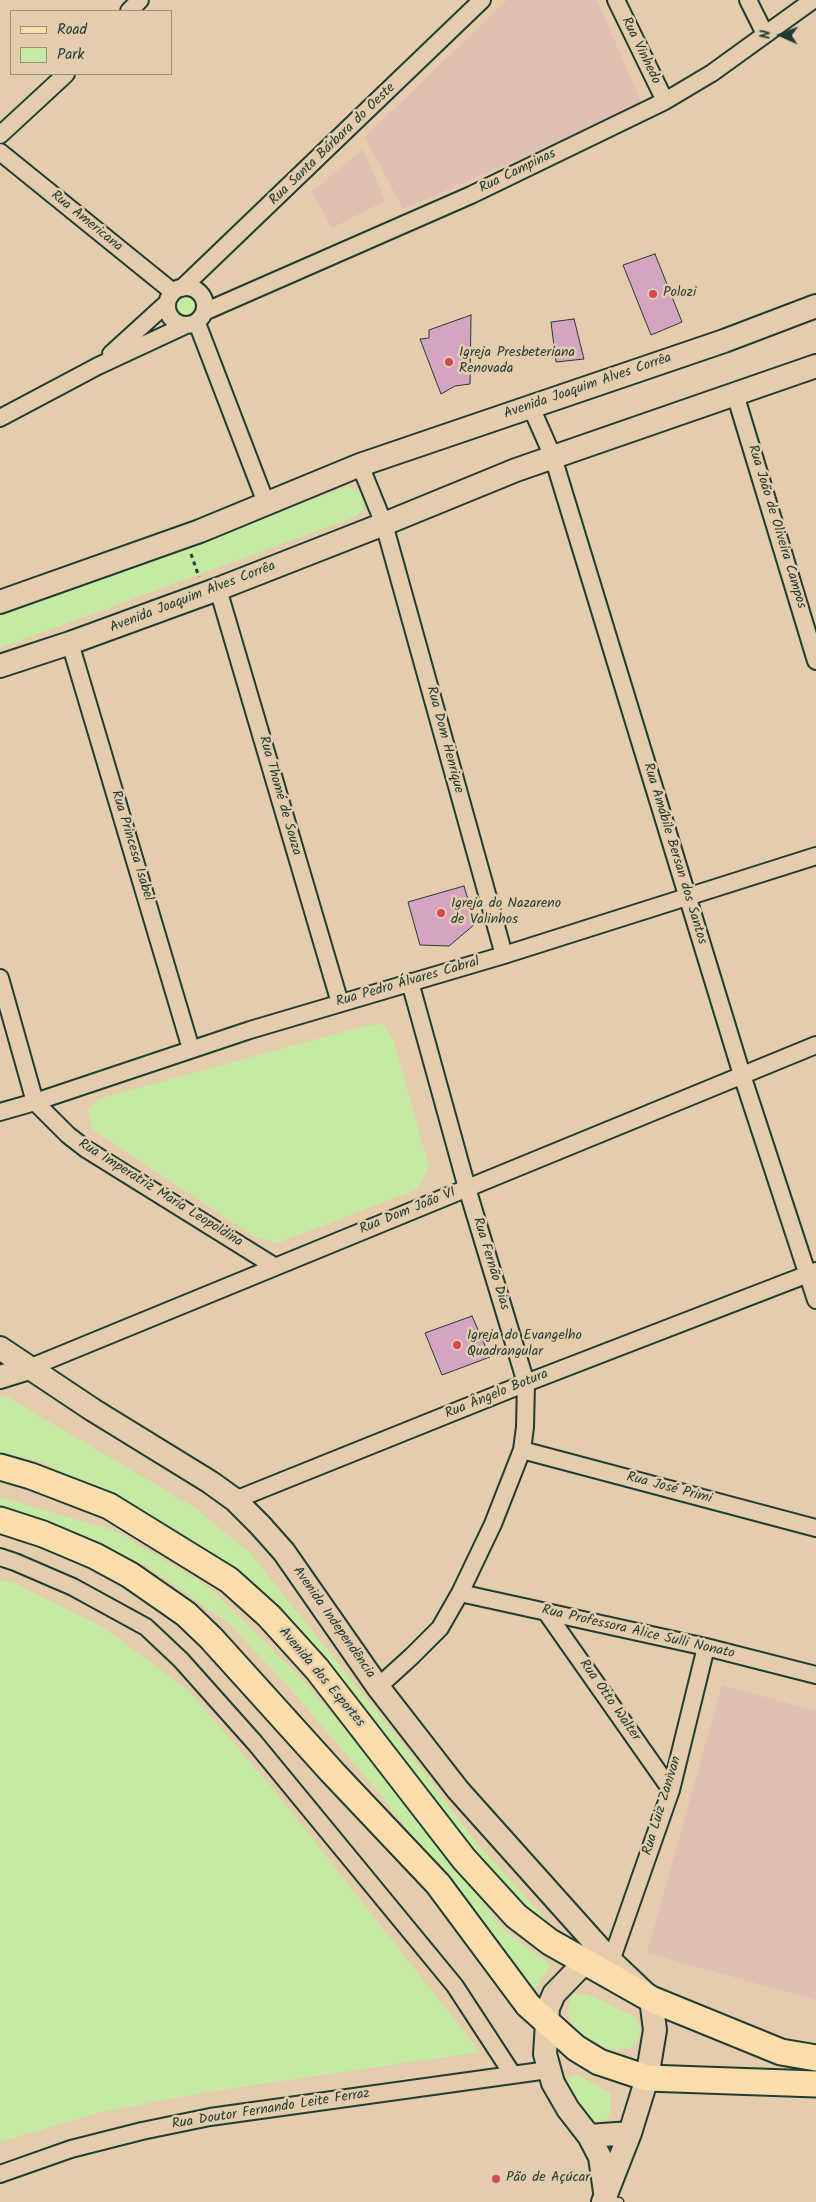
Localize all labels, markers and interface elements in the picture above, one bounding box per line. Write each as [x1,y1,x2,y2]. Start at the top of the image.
legend [10,10,172,75]
north arrow [756,10,806,60]
street label: Rua Vinhedo [617,15,663,87]
text: Road [57,18,87,42]
text: N [755,30,777,39]
text: Park [57,43,84,67]
street label: Rua Santa Bárbara do Oeste [267,80,399,210]
street label: Rua Campinas [477,146,559,198]
street label: Rua Americana [47,188,125,256]
place label: Polozi [663,286,696,302]
marker: Polozi [647,288,659,300]
place label: Igreja Presbeteriana Renovada [459,346,575,378]
street label: Avenida Joaquim Alves Corrêa [502,350,674,424]
marker: Igreja Presbeteriana Renovada [443,356,455,368]
street label: Rua João de Oliveira Campos [743,443,809,611]
street label: Avenida Joaquim Alves Corrêa [108,559,278,637]
street label: Rua Dom Henrique [422,685,466,795]
street label: Rua Thomé de Souza [254,734,304,858]
street label: Rua Amábile Bersan dos Santos [638,761,710,947]
street label: Rua Princesa Isabel [106,789,156,903]
place label: Igreja do Nazareno de Valinhos [451,897,561,930]
marker: Igreja do Nazareno de Valinhos [435,907,447,919]
street label: Rua Pedro Álvares Cabral [334,954,482,1012]
street label: Rua Imperatriz Maria Leopoldina [75,1136,245,1252]
street label: Rua Dom João VI [357,1185,459,1239]
street label: Rua Fernão Dias [468,1216,512,1312]
place label: Igreja do Evangelho Quadrangular [467,1329,582,1361]
marker: Igreja do Evangelho Quadrangular [451,1339,463,1351]
street label: Rua Ângelo Botura [443,1367,551,1423]
street label: Rua José Primi [624,1470,714,1508]
street label: Avenida Independência [288,1564,378,1682]
street label: Rua Professora Alice Sulli Nonato [540,1603,736,1663]
street label: Avenida dos Esportes [274,1625,368,1731]
street label: Rua Otto Walter [575,1657,643,1745]
street label: Rua Luiz Zanivan [640,1755,686,1857]
street label: Rua Doutor Fernando Leite Ferraz [171,2086,371,2134]
place label: Pão de Açúcar [506,2171,590,2187]
marker: Pão de Açúcar [490,2173,502,2185]

